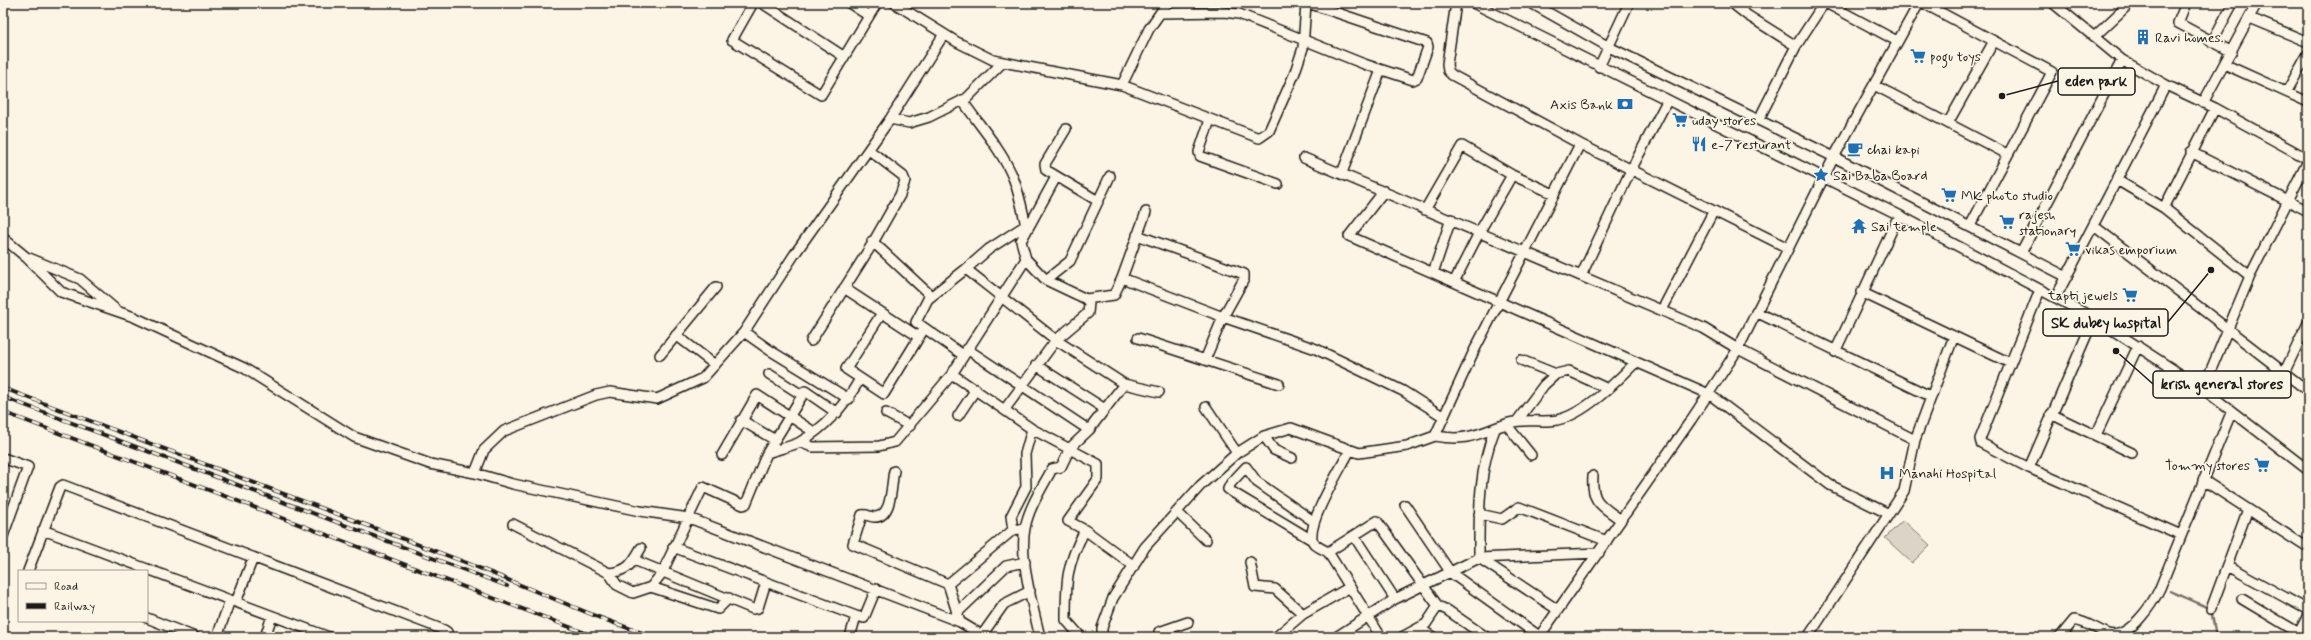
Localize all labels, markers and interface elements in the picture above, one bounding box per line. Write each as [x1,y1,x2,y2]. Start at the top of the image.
building icon: Ravi homes. [2134,28,2152,46]
place label: Ravi homes. [2155,29,2224,47]
supermarket icon: pogu toys [1909,47,1927,65]
place label: pogu toys [1930,48,1981,68]
callout: eden park [2058,68,2135,95]
text: eden park [2065,72,2128,92]
bank icon: Axis Bank [1616,95,1634,113]
place label: Axis Bank [1550,96,1613,114]
supermarket icon: uday stores [1671,111,1689,129]
place label: uday stores [1692,112,1756,130]
restaurant icon: e-7 resturant [1690,135,1708,153]
place label: e-7 resturant [1711,136,1792,154]
cafe icon: chai kapi [1846,140,1864,158]
place label: chai kapi [1867,141,1920,159]
place icon: Sai Baba Board [1812,166,1830,184]
place label: Sai Baba Board [1833,167,1928,185]
supermarket icon: MK photo studio [1940,186,1958,204]
place label: MK photo studio [1961,187,2053,205]
place label: rajesh stationary [2019,206,2076,240]
supermarket icon: rajesh stationary [1998,213,2016,231]
temple icon: Sai temple [1850,217,1868,235]
place label: Sai temple [1871,218,1937,236]
supermarket icon: vikas emporium [2064,240,2082,258]
place label: vikas emporium [2085,241,2177,259]
supermarket icon: tapti jewels [2121,286,2139,304]
place label: tapti jewels [2047,287,2118,305]
callout: SK dubey hospital [2043,309,2168,336]
text: SK dubey hospital [2051,314,2161,334]
callout: krish general stores [2153,371,2291,398]
text: krish general stores [2161,375,2283,396]
supermarket icon: Tommy stores [2253,456,2271,474]
place label: Tommy stores [2165,457,2250,475]
hospital icon: Manahi Hospital [1878,464,1896,482]
place label: Manahi Hospital [1899,465,1996,483]
legend [18,570,148,622]
text: Road [54,579,78,595]
text: Railway [54,599,96,615]

